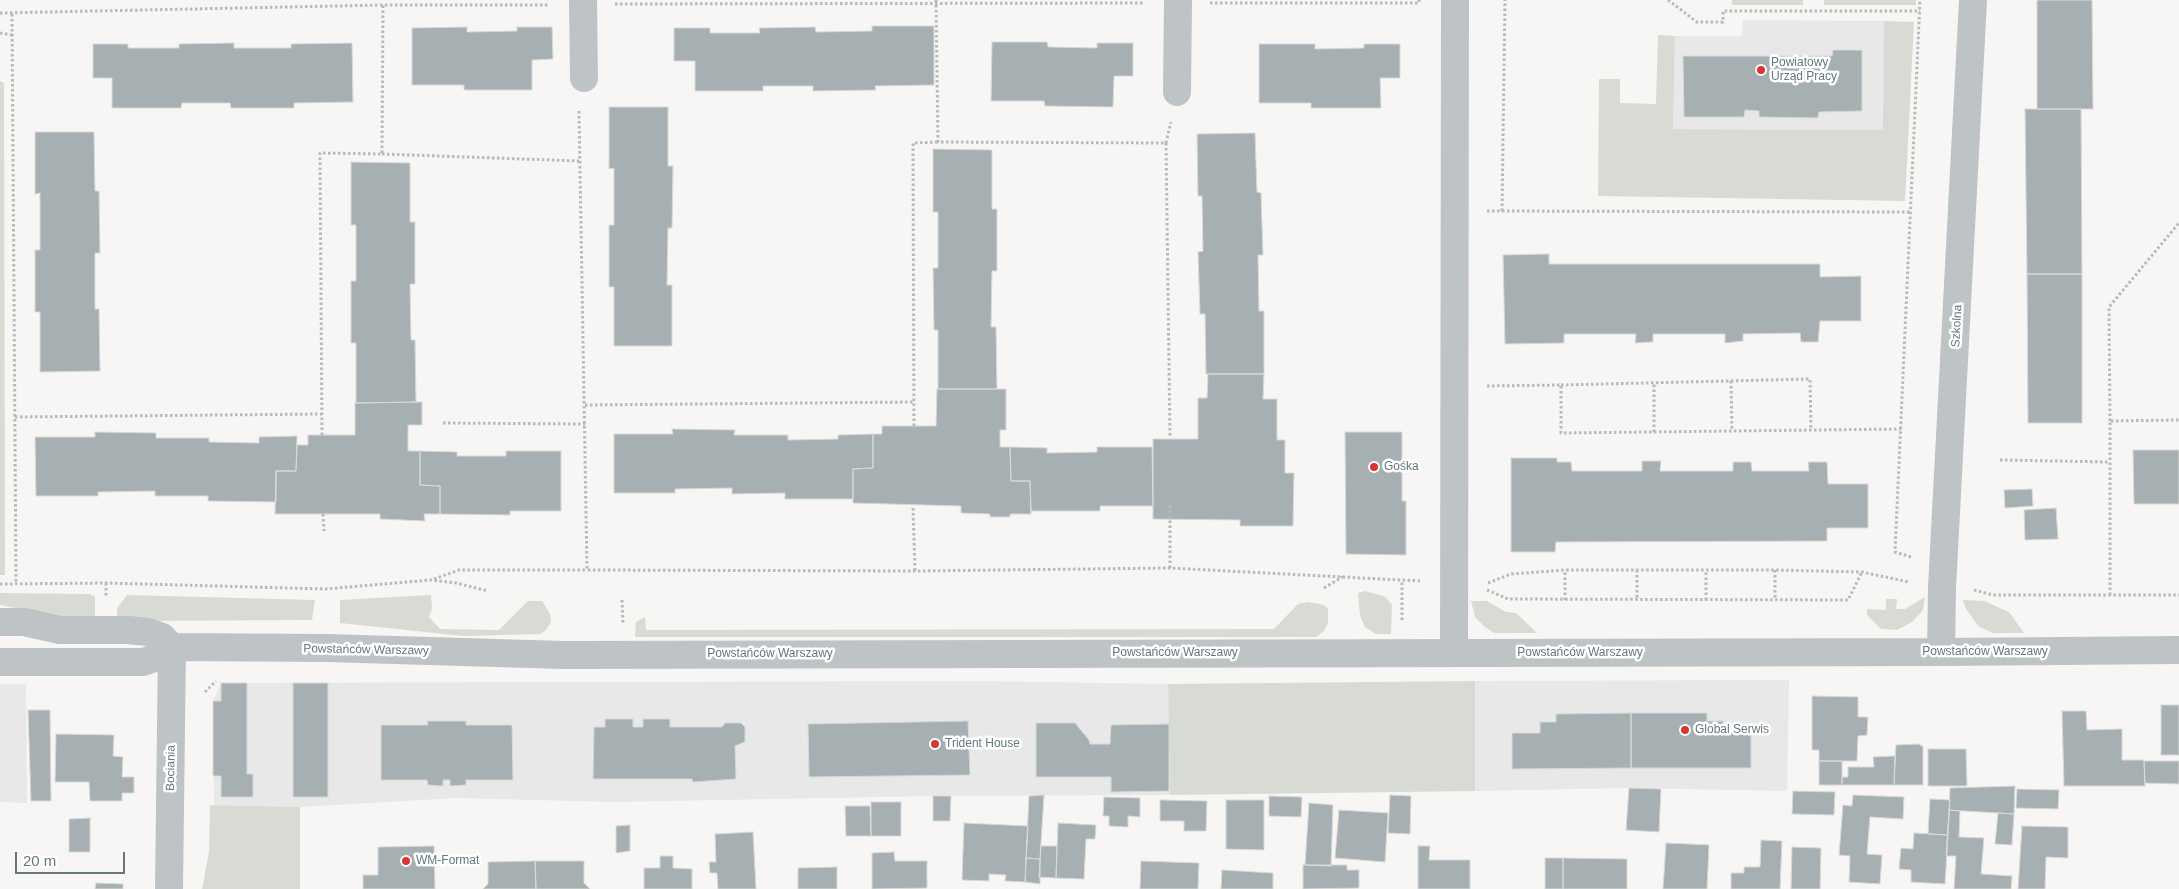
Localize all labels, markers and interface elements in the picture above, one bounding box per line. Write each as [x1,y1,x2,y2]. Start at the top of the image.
place label: Powiatowy Urząd Pracy [1771,56,1837,84]
marker: Powiatowy Urząd Pracy [1755,64,1767,76]
street label: Szkolna [1949,304,1965,348]
place label: Gośka [1384,460,1419,474]
marker: Gośka [1368,461,1380,473]
street label: Powstańców Warszawy [303,642,429,658]
street label: Powstańców Warszawy [1922,645,2048,659]
street label: Powstańców Warszawy [1112,646,1238,660]
street label: Powstańców Warszawy [1517,646,1643,660]
street label: Powstańców Warszawy [707,647,833,661]
place label: Global Serwis [1695,723,1769,737]
marker: Global Serwis [1679,724,1691,736]
place label: Trident House [945,737,1020,751]
marker: Trident House [929,738,941,750]
street label: Bociania [163,745,179,791]
scale bar [18,842,128,874]
text: 20 m [23,852,56,869]
place label: WM-Format [416,854,479,868]
marker: WM-Format [400,855,412,867]

